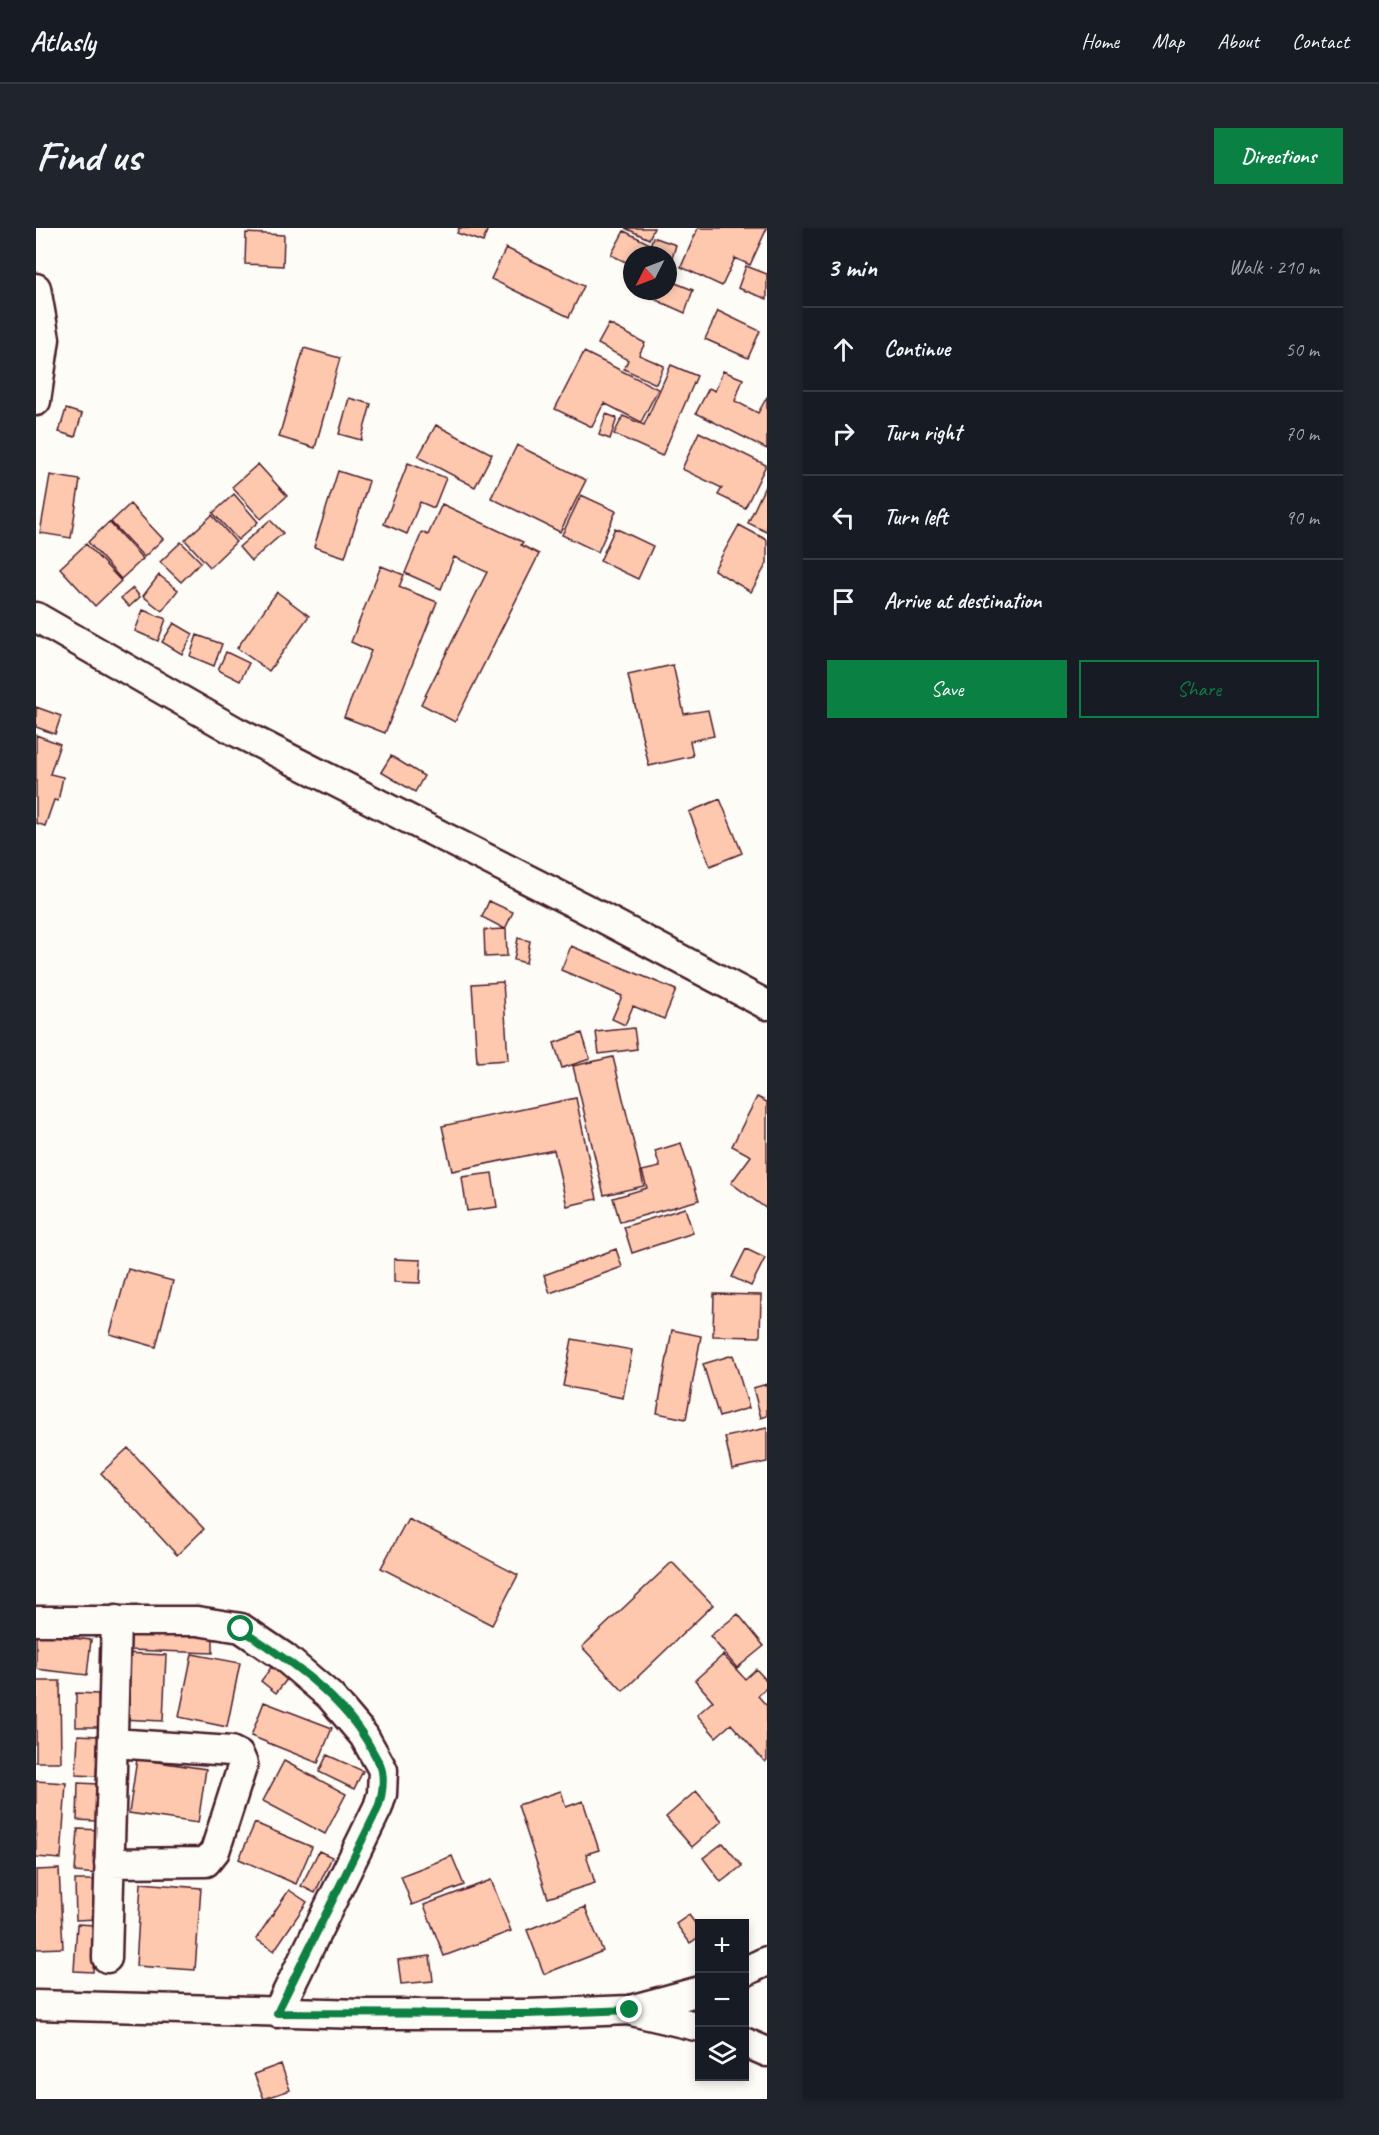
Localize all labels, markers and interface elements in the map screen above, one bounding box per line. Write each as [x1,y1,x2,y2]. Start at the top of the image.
text: Atlasly [30,24,95,59]
text: Home [1081,28,1119,54]
text: Map [1152,28,1184,54]
text: About [1217,28,1259,54]
text: Contact [1292,28,1349,54]
button: Directions [1214,128,1343,184]
text: Find us [36,130,141,183]
north arrow [623,246,677,300]
text: 3 min [827,251,877,284]
text: Walk · 210 m [1229,255,1319,280]
icon: ahead [827,333,860,366]
text: Continue [884,335,950,363]
text: 50 m [1285,337,1319,362]
icon: right [827,417,860,450]
text: Turn right [884,419,961,447]
text: 70 m [1285,421,1319,446]
icon: left [827,501,860,534]
text: Turn left [884,503,948,531]
text: 90 m [1285,505,1319,530]
icon: arrive [827,585,860,618]
text: Arrive at destination [884,587,1041,615]
button: Save [827,660,1067,718]
button: Share [1079,660,1319,718]
route start [227,1615,253,1641]
map controls [695,1919,749,2081]
button: + [695,1919,749,1973]
button: − [695,1973,749,2027]
route end [616,1996,642,2022]
button: layers [695,2027,749,2081]

